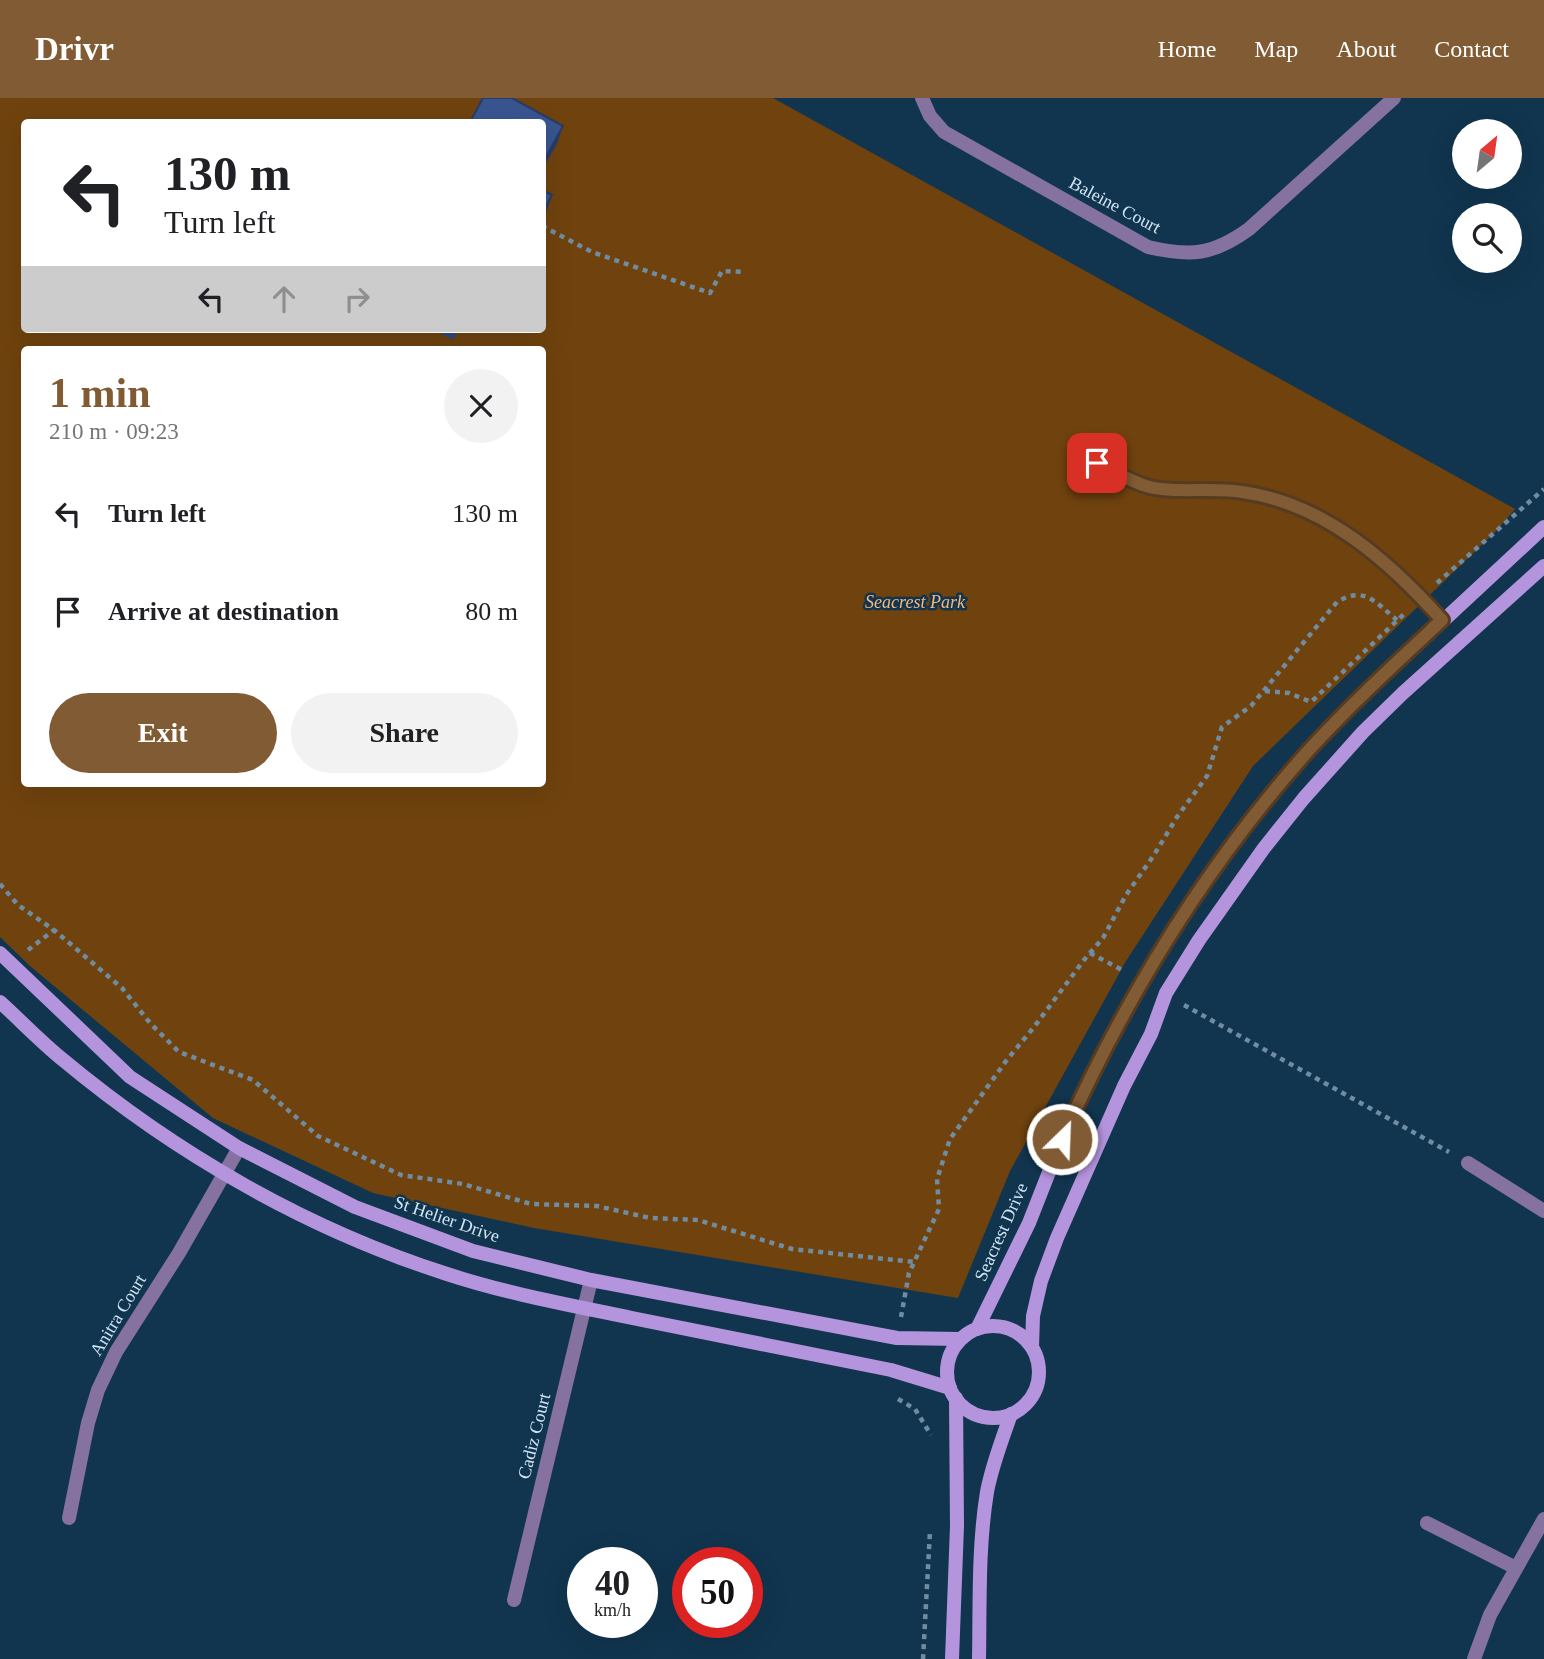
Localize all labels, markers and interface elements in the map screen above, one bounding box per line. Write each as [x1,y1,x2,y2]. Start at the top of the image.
text: Drivr [35,31,114,67]
text: Home [1158,36,1216,62]
text: Map [1254,36,1298,62]
text: About [1336,36,1396,62]
text: Contact [1434,36,1509,62]
north arrow [1452,119,1522,189]
map controls [1452,119,1522,273]
text: 130 m [164,146,291,201]
icon: left [49,147,140,238]
street label: Baleine Court [1066,173,1164,237]
button: search [1452,203,1522,273]
text: Turn left [164,204,276,240]
icon: left [192,280,230,318]
icon: ahead [265,280,303,318]
icon: right [338,280,376,318]
button: close [444,369,518,443]
text: 1 min [49,370,151,416]
text: 210 m · 09:23 [49,419,179,444]
pin [1067,433,1127,493]
icon: arrive [1078,444,1116,482]
icon: left [49,495,87,533]
text: Turn left [108,499,206,528]
text: 130 m [452,499,518,528]
park label: Seacrest Park [865,592,966,612]
icon: arrive [49,593,87,631]
text: Arrive at destination [108,597,339,626]
text: 80 m [465,597,518,626]
button: Exit [49,693,277,773]
button: Share [291,693,518,773]
position arrow [1025,1102,1099,1176]
street label: Seacrest Drive [970,1180,1032,1284]
street label: St Helier Drive [392,1192,502,1246]
street label: Anitra Court [86,1271,150,1359]
street label: Cadiz Court [514,1391,554,1481]
speed limit sign: 50 [672,1547,763,1638]
text: 40 [595,1564,630,1603]
text: km/h [594,1600,631,1620]

